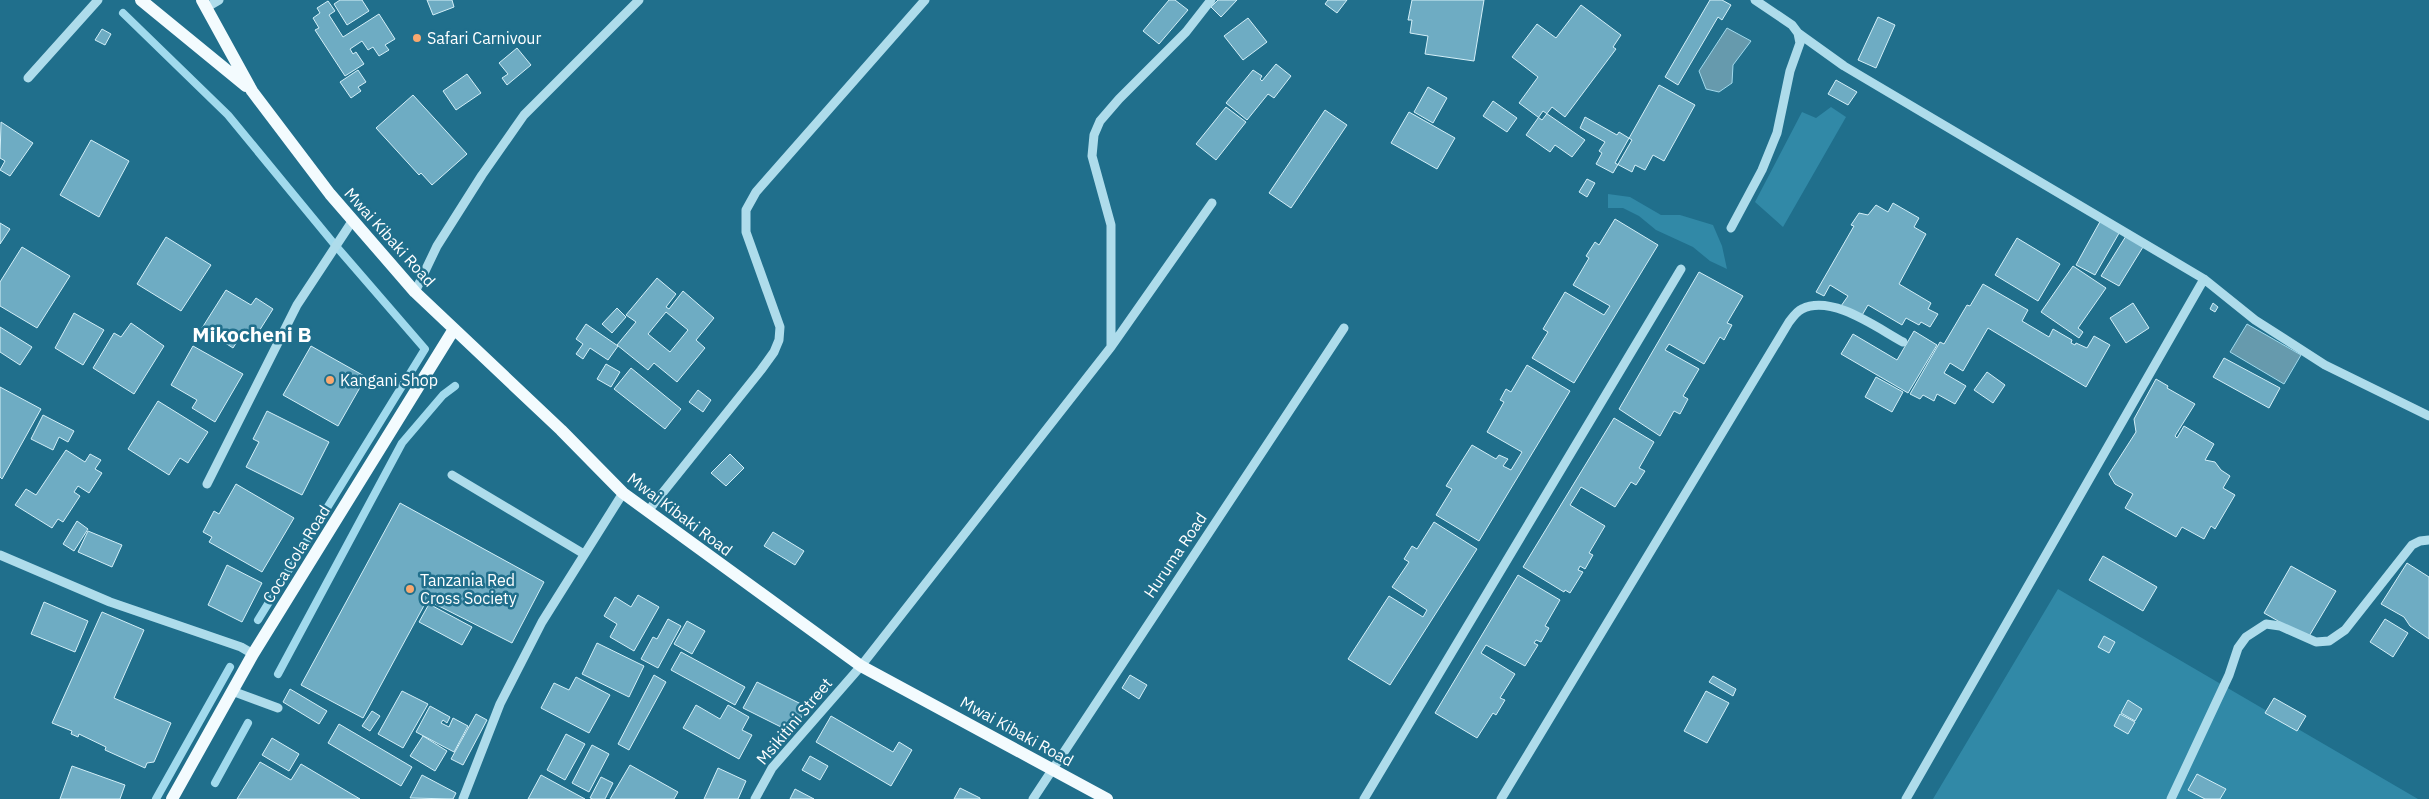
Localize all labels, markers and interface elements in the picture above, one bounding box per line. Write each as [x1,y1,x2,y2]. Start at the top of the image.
place label: Safari Carnivour [427,28,541,48]
marker: Safari Carnivour [411,32,423,44]
street label: Mwai Kibaki Road [340,183,440,291]
district label: Mikocheni B [192,320,312,348]
place label: Kangani Shop [340,370,438,390]
marker: Kangani Shop [324,374,336,386]
street label: Mwai Kibaki Road [623,468,737,560]
street label: Coca Cola Road [258,501,334,607]
street label: Huruma Road [1139,509,1211,601]
place label: Tanzania Red Cross Society [420,570,517,608]
marker: Tanzania Red Cross Society [404,583,416,595]
street label: Msikitini Street [752,673,836,769]
street label: Mwai Kibaki Road [957,692,1077,770]

